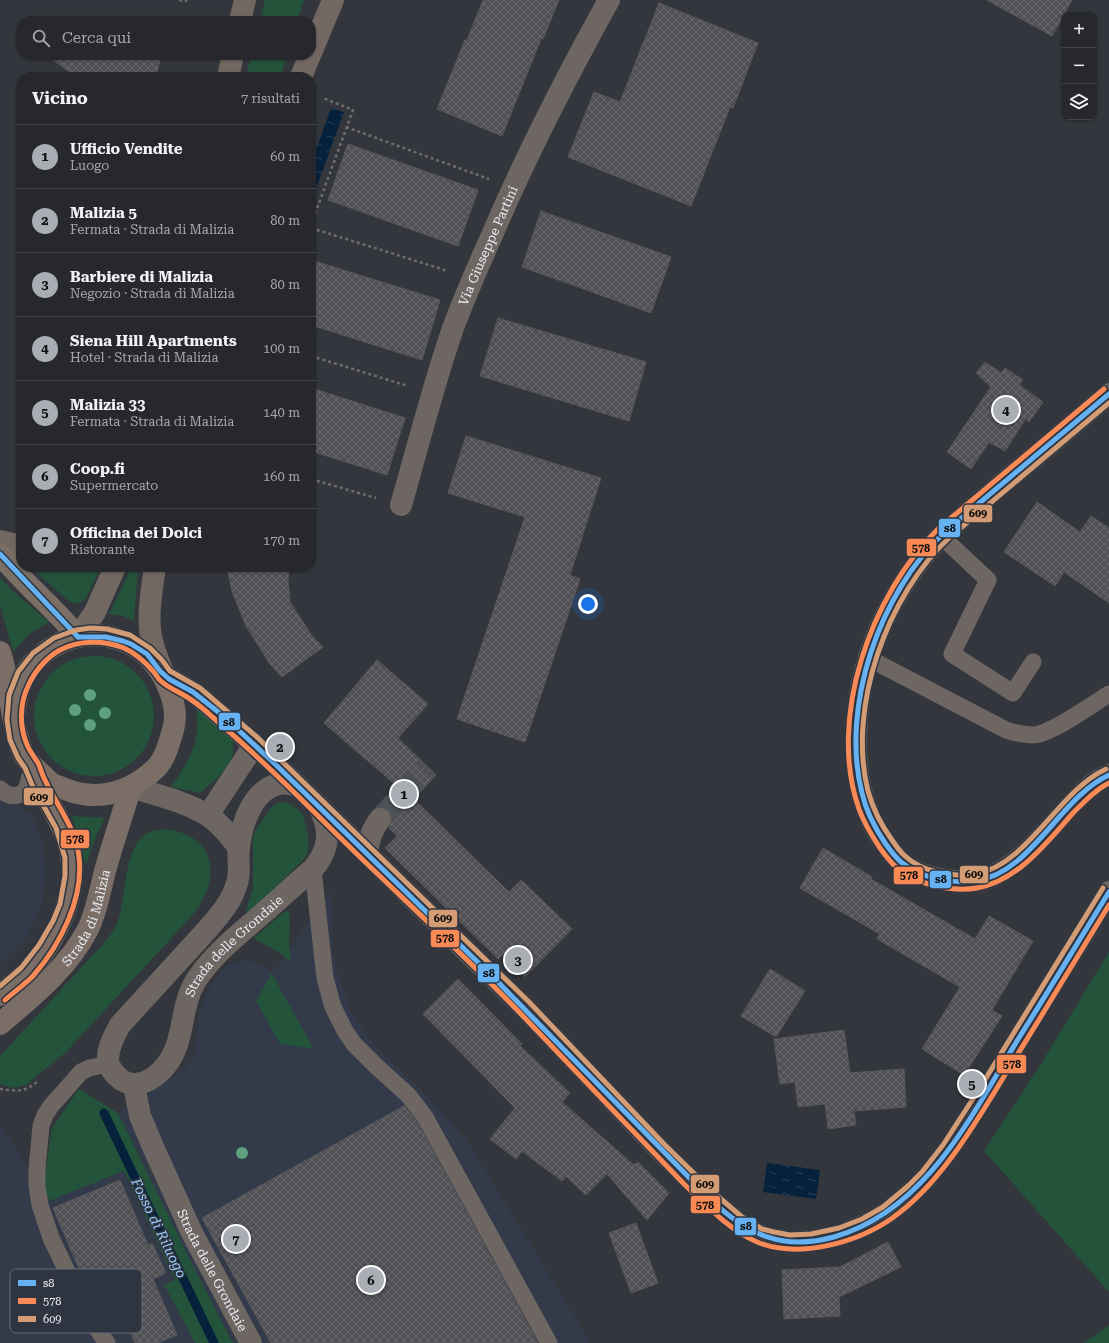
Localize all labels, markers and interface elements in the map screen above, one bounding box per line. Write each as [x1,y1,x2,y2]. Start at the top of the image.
map controls [1061,12,1097,120]
button: + [1061,12,1097,48]
search box [16,16,316,60]
icon: search [30,27,52,49]
text: Cerca qui [62,29,131,47]
button: − [1061,48,1097,84]
button: layers [1061,84,1097,120]
text: Vicino [32,88,88,108]
text: 7 risultati [241,91,300,106]
text: Ufficio Vendite [70,140,183,158]
text: 1 [41,149,49,164]
text: 60 m [270,149,300,164]
text: Luogo [70,158,109,173]
street label: Via Giuseppe Partini [455,183,520,308]
text: Malizia 5 [70,204,137,222]
text: 2 [41,213,49,228]
text: 80 m [270,213,300,228]
text: Fermata · Strada di Malizia [70,222,234,237]
text: Barbiere di Malizia [70,268,213,286]
text: 3 [41,277,49,292]
text: 80 m [270,277,300,292]
text: Negozio · Strada di Malizia [70,286,235,301]
text: Siena Hill Apartments [70,332,237,350]
text: 4 [41,341,49,356]
text: 100 m [263,341,300,356]
text: Hotel · Strada di Malizia [70,350,219,365]
pin: 4 [993,395,1019,425]
text: Malizia 33 [70,396,145,414]
text: 5 [41,405,49,420]
text: 140 m [263,405,300,420]
text: Fermata · Strada di Malizia [70,414,234,429]
text: Coop.fi [70,460,125,478]
text: 6 [41,469,49,484]
text: 160 m [263,469,300,484]
text: Supermercato [70,478,158,493]
line badge: 609 [963,504,993,523]
text: 609 [969,507,987,520]
line badge: s8 [938,518,961,538]
text: s8 [944,522,956,535]
text: Officina dei Dolci [70,524,202,542]
text: 7 [41,533,49,548]
text: 170 m [263,533,300,548]
line badge: 578 [906,538,937,557]
text: Ristorante [70,542,135,557]
text: 578 [912,542,930,555]
your location [578,594,598,614]
line badge: s8 [218,712,241,731]
text: s8 [223,716,235,729]
pin: 2 [267,732,293,762]
pin: 1 [391,779,417,809]
line badge: 609 [23,787,54,806]
text: 609 [30,791,48,804]
line badge: 578 [60,829,90,849]
text: 578 [66,833,84,846]
line badge: 609 [959,865,989,884]
line badge: 578 [893,866,924,885]
street label: Strada di Malizia [58,868,113,969]
text: 609 [965,868,983,881]
text: 578 [900,869,918,882]
line badge: s8 [929,870,952,889]
text: s8 [935,873,947,886]
street label: Strada delle Grondaie [182,892,286,999]
line badge: 609 [428,909,458,928]
text: 609 [434,912,452,925]
line badge: 578 [430,929,460,948]
text: 578 [436,932,454,945]
pin: 3 [505,945,531,975]
line badge: s8 [477,963,500,983]
text: s8 [483,967,495,980]
line badge: 578 [996,1054,1027,1074]
text: 578 [1003,1058,1021,1071]
pin: 5 [959,1069,985,1099]
line badge: 609 [690,1174,720,1194]
water label: Fosso di Riluogo [128,1175,190,1280]
text: 609 [696,1178,714,1191]
line badge: 578 [690,1195,721,1214]
text: 578 [696,1199,714,1212]
street label: Strada delle Grondaie [175,1207,251,1334]
line badge: s8 [734,1217,757,1236]
text: s8 [740,1220,752,1233]
pin: 7 [223,1224,249,1254]
pin: 6 [358,1265,384,1295]
legend [10,1269,142,1333]
text: s8 [43,1277,54,1290]
text: 578 [43,1295,61,1308]
text: 609 [43,1313,61,1326]

